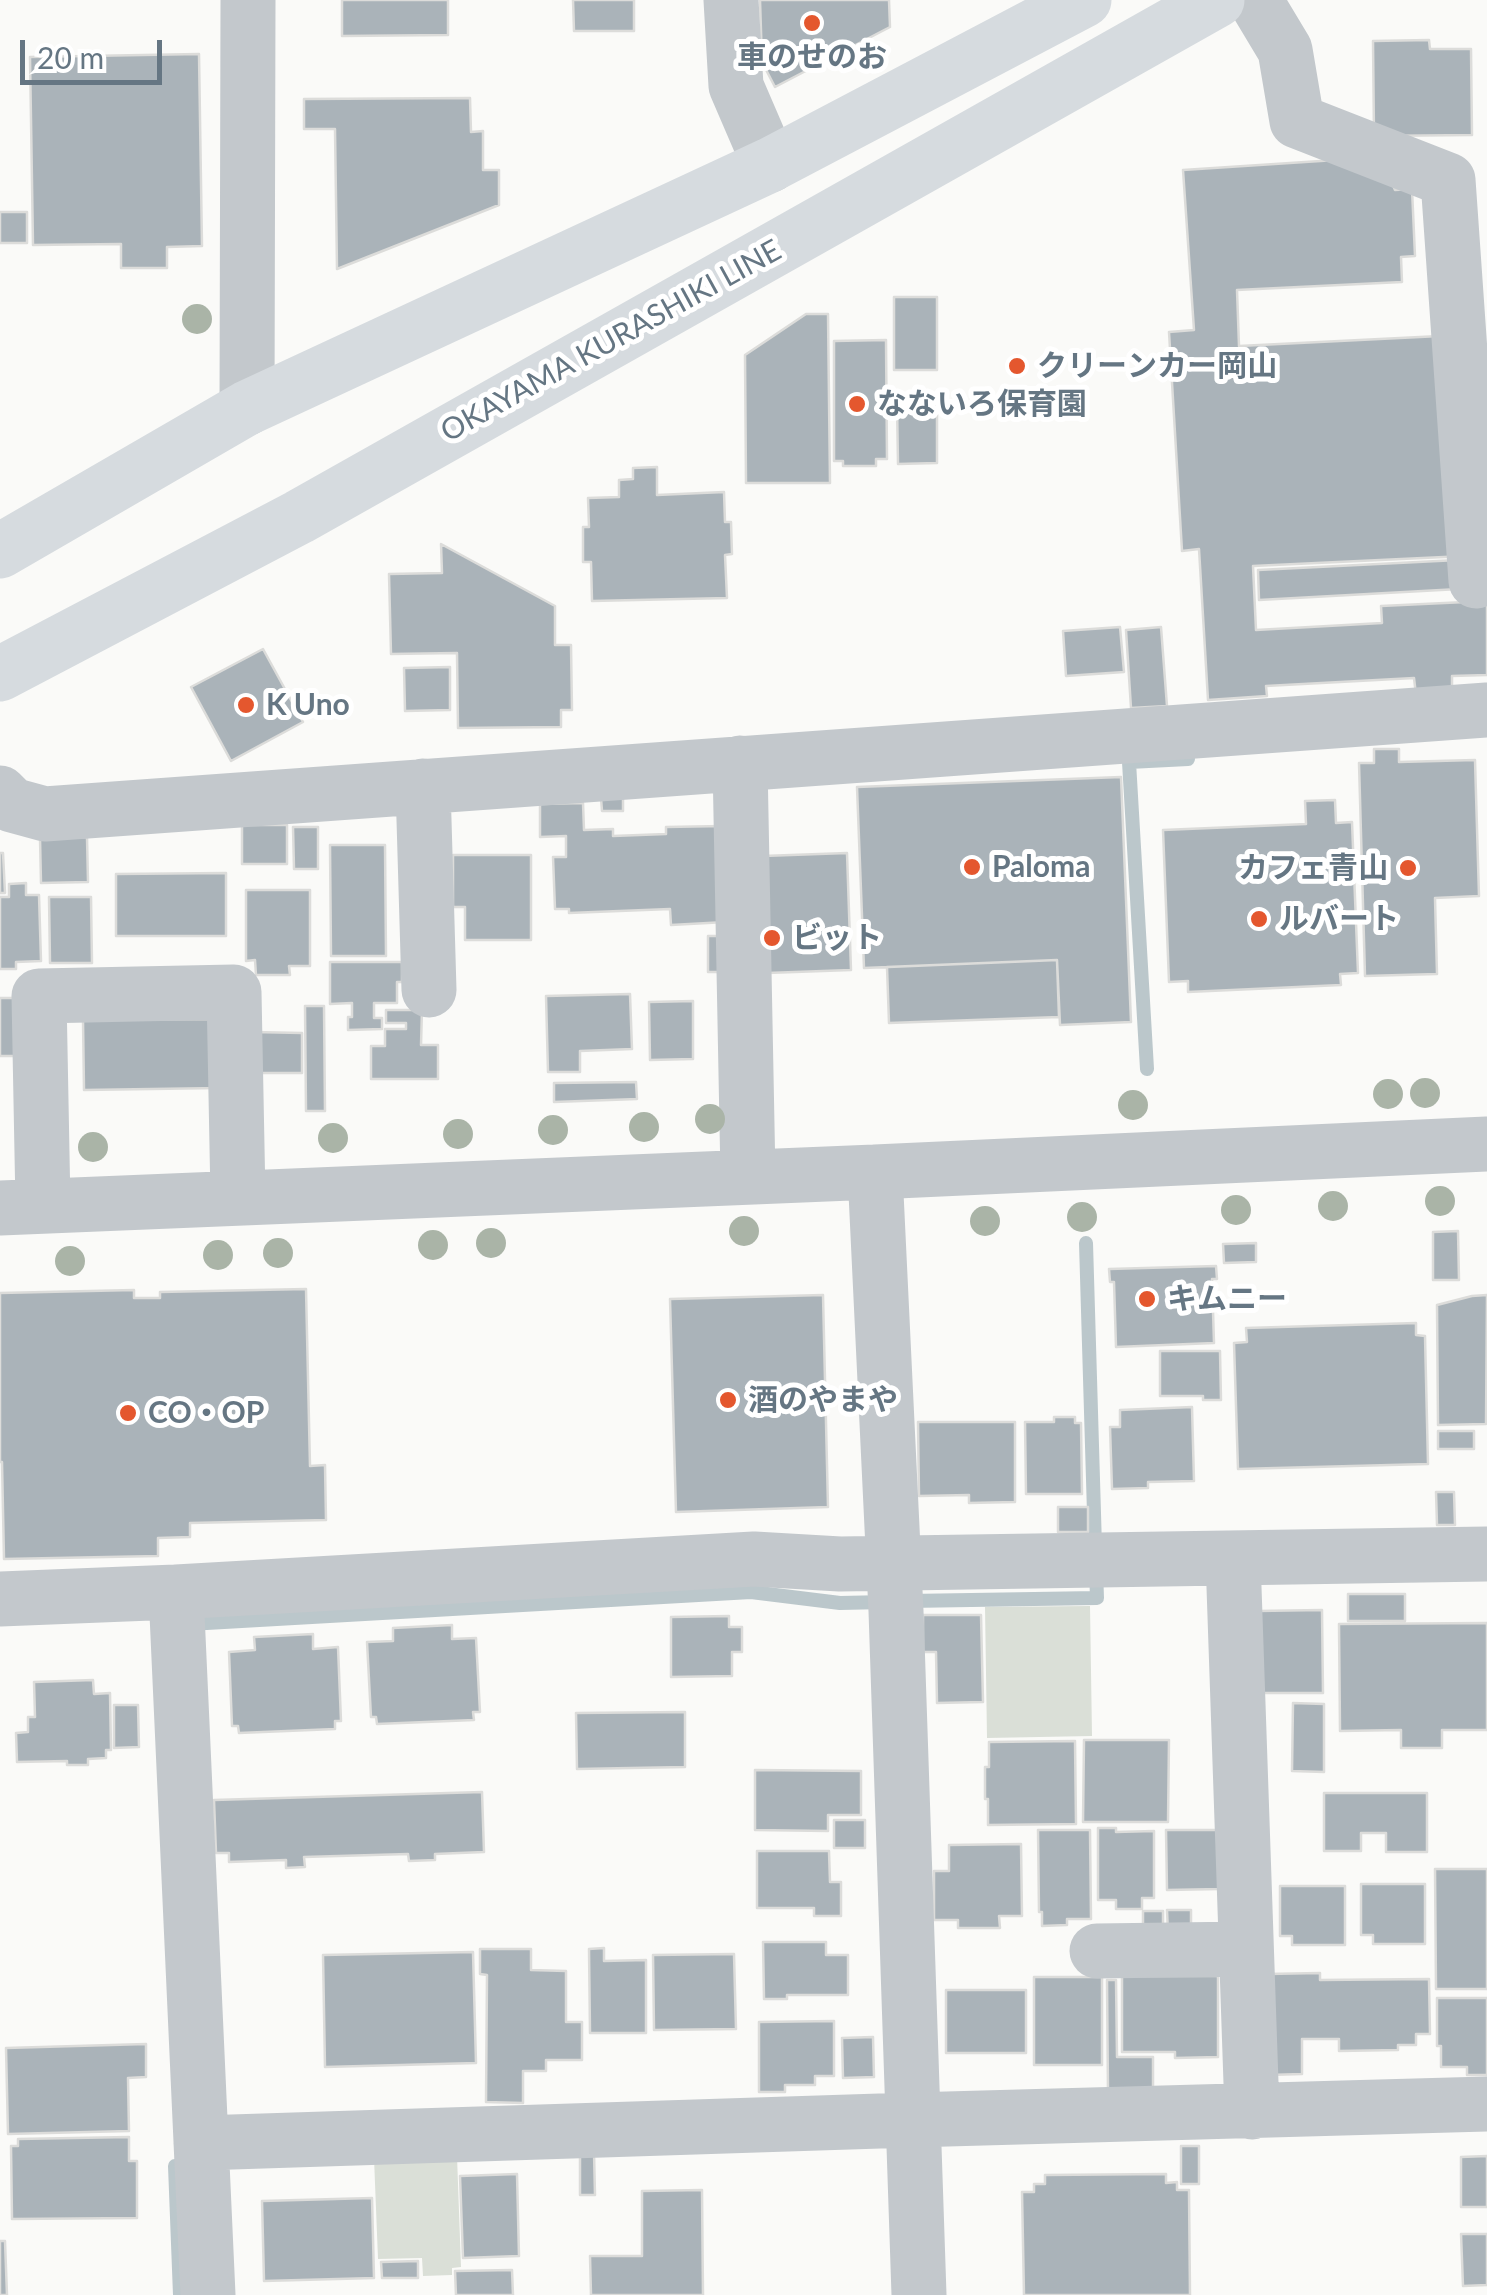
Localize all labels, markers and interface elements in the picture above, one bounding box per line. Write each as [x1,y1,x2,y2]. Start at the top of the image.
marker: 車のせのお [801,12,823,34]
scale bar [25,20,168,82]
text: 20 m [37,39,104,75]
place label: 車のせのお [737,39,887,75]
street label: OKAYAMA KURASHIKI LINE [435,232,787,450]
place label: クリーンカー岡山 [1037,348,1277,384]
marker: クリーンカー岡山 [1006,355,1028,377]
place label: なないろ保育園 [877,386,1087,422]
marker: なないろ保育園 [846,393,868,415]
place label: K Uno [266,687,350,723]
marker: K Uno [235,694,257,716]
place label: Paloma [992,849,1090,885]
place label: カフェ青山 [1238,850,1388,886]
marker: Paloma [961,856,983,878]
marker: カフェ青山 [1397,857,1419,879]
place label: ルバート [1279,901,1399,937]
marker: ルバート [1248,908,1270,930]
place label: ビット [792,920,882,956]
marker: ビット [761,927,783,949]
place label: キムニー [1167,1281,1287,1317]
marker: キムニー [1136,1288,1158,1310]
place label: 酒のやまや [748,1382,898,1418]
marker: 酒のやまや [717,1389,739,1411]
place label: CO・OP [148,1395,264,1431]
marker: CO・OP [117,1402,139,1424]

